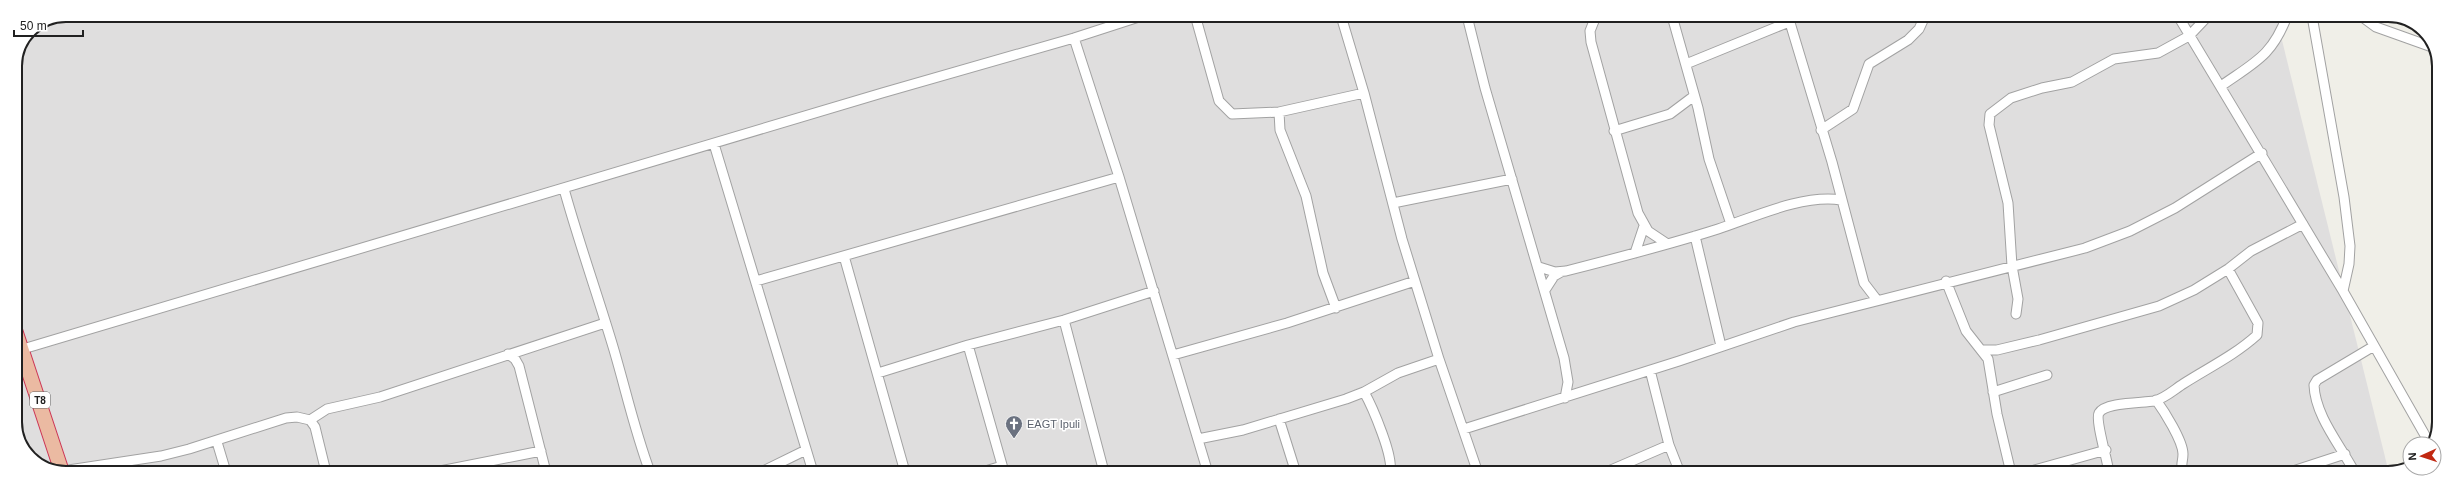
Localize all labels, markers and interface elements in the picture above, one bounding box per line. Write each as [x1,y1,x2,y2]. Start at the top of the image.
scale bar [14,12,83,38]
text: 50 m [20,19,47,33]
road number: T8 [30,392,50,408]
church icon: EAGT Ipuli [1004,414,1024,439]
place label: EAGT Ipuli [1027,418,1080,430]
north arrow [2402,436,2442,476]
text: N [2406,452,2418,461]

